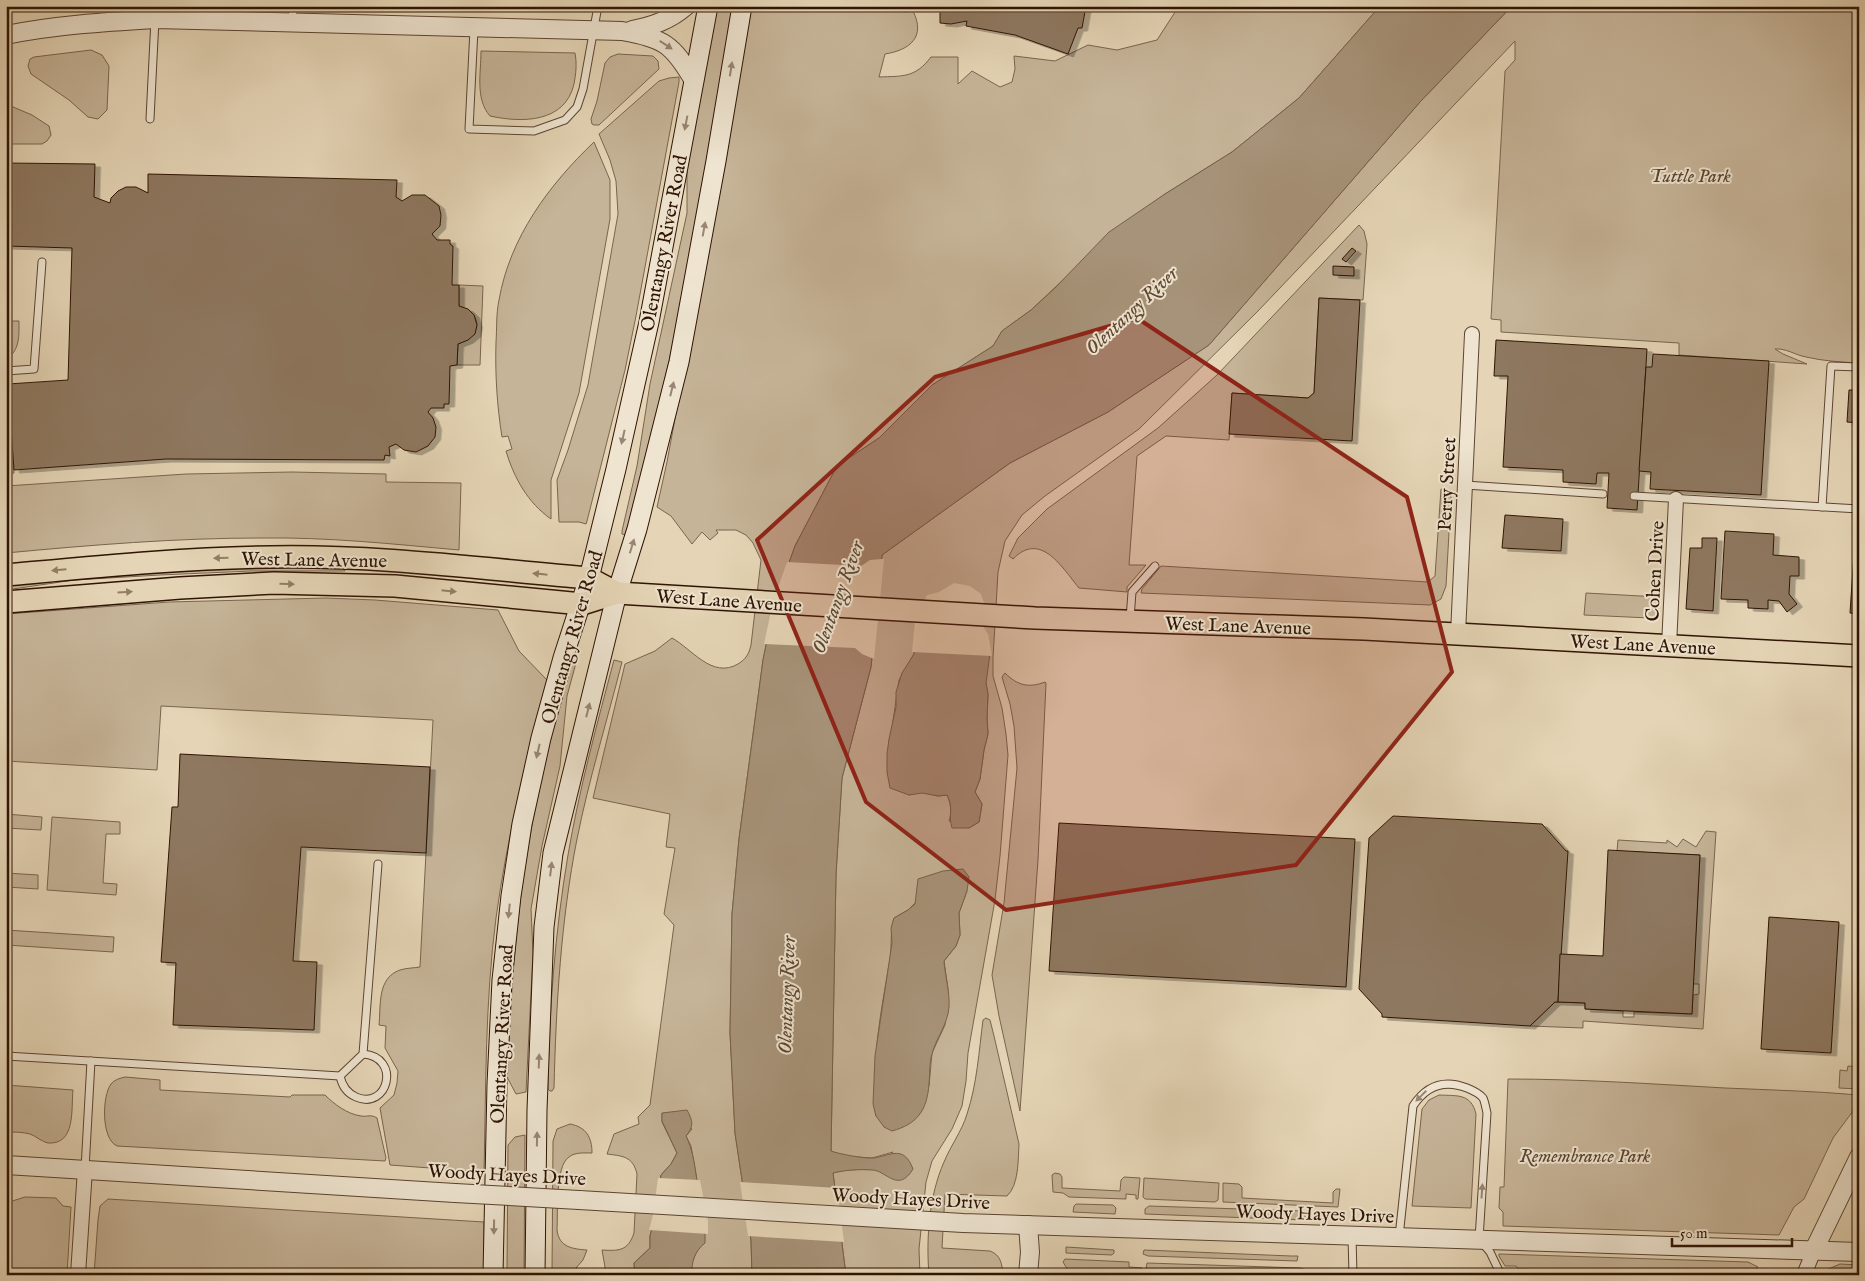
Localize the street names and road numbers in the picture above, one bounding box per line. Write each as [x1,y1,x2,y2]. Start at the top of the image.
street label: Olentangy River Road [636,152,694,334]
street label: Perry Street [1434,436,1462,532]
street label: Cohen Drive [1641,520,1671,622]
street label: Olentangy River Road [537,547,609,727]
street label: West Lane Avenue [241,548,387,574]
street label: West Lane Avenue [655,585,803,619]
street label: West Lane Avenue [1165,612,1312,642]
street label: West Lane Avenue [1569,630,1717,662]
street label: Olentangy River Road [486,943,520,1124]
street label: Woody Hayes Drive [427,1160,587,1192]
street label: Woody Hayes Drive [831,1184,991,1216]
street label: Woody Hayes Drive [1235,1200,1395,1230]

